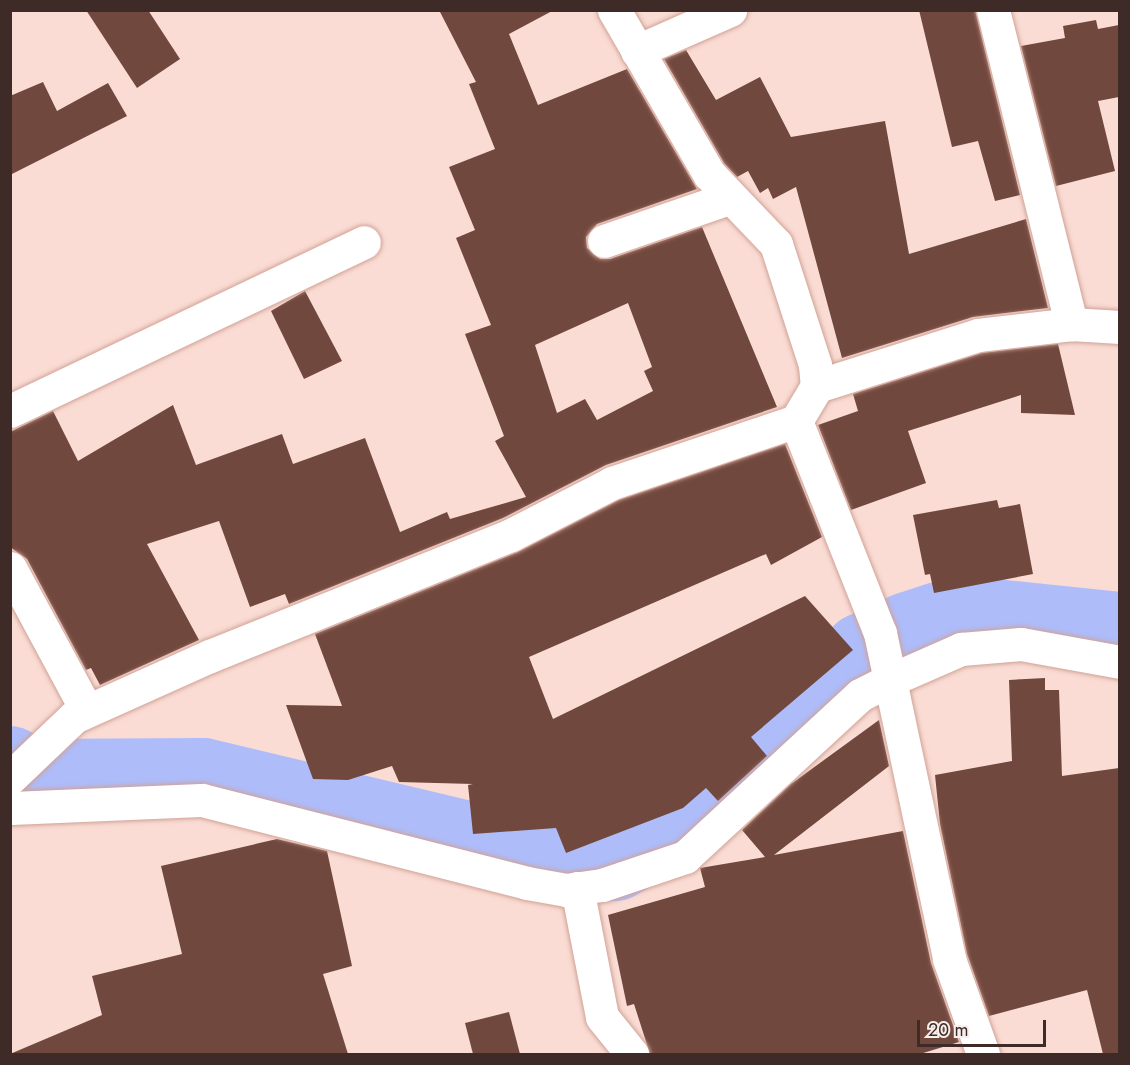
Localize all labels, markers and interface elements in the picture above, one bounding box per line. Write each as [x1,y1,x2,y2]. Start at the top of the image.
scale bar [920,1008,1049,1046]
text: 20 m [928,1017,968,1043]

